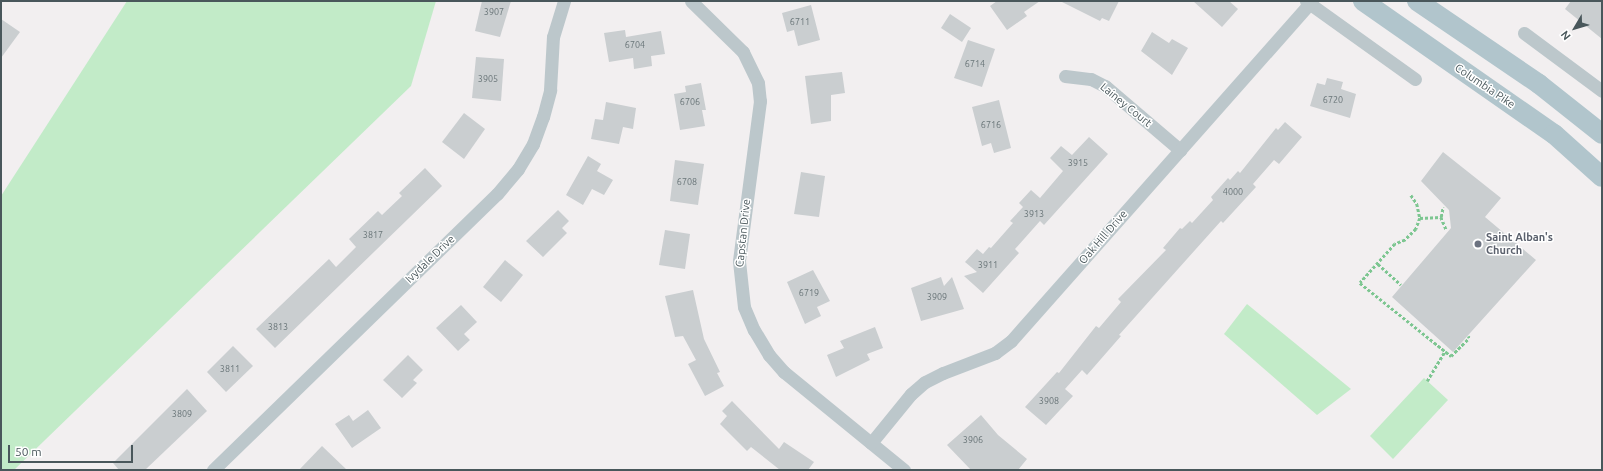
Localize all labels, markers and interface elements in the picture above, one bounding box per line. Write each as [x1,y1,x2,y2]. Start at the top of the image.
house number: 3907 [484,7,504,17]
north arrow [1555,8,1595,48]
house number: 6711 [790,17,810,27]
text: N [1558,28,1573,42]
house number: 6704 [625,40,645,50]
house number: 6714 [965,59,985,69]
street label: Columbia Pike [1452,61,1518,111]
house number: 3905 [478,74,498,84]
street label: Lainey Court [1098,80,1154,130]
house number: 6720 [1323,95,1343,105]
house number: 6706 [680,97,700,107]
house number: 6716 [981,120,1001,130]
house number: 3915 [1068,158,1088,168]
house number: 6708 [677,177,697,187]
house number: 4000 [1223,187,1243,197]
street label: Capstan Drive [733,198,753,268]
street label: Oak Hill Drive [1076,207,1130,267]
house number: 3913 [1024,209,1044,219]
house number: 3817 [363,230,383,240]
place label: Saint Alban's Church [1486,231,1553,257]
street label: Ivydale Drive [403,232,457,286]
marker: Saint Alban's Church [1473,239,1483,249]
house number: 3911 [978,260,998,270]
house number: 6719 [799,288,819,298]
house number: 3909 [927,292,947,302]
house number: 3813 [268,322,288,332]
house number: 3811 [220,364,240,374]
house number: 3908 [1039,396,1059,406]
house number: 3809 [172,409,192,419]
house number: 3906 [963,435,983,445]
scale bar [10,437,135,463]
text: 50 m [15,445,42,458]

